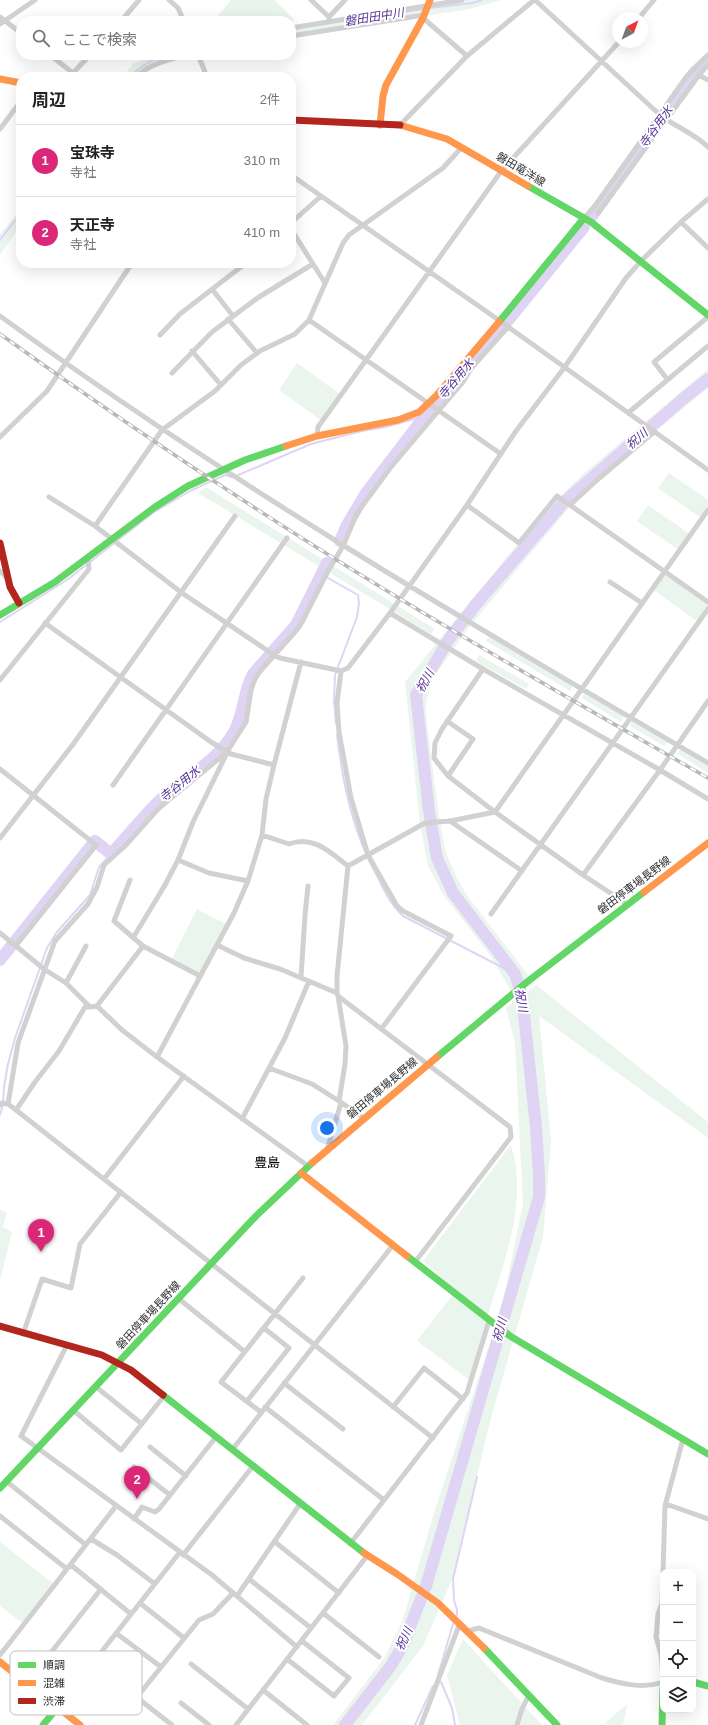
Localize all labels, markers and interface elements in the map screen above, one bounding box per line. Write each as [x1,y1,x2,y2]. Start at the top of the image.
water label: 磐田田中川 [343,5,407,29]
north arrow [612,12,648,48]
search box [16,16,296,60]
icon: search [30,27,52,49]
text: ここで検索 [62,31,137,48]
text: 周辺 [32,91,66,110]
text: 2件 [260,92,280,107]
water label: 寺谷用水 [636,102,677,151]
text: 宝珠寺 [70,144,115,161]
street label: 磐田竜洋線 [494,150,548,188]
text: 1 [41,153,49,168]
text: 310 m [244,153,280,168]
text: 寺社 [70,165,96,180]
text: 天正寺 [70,216,115,233]
text: 2 [41,225,49,240]
text: 410 m [244,225,280,240]
text: 寺社 [70,237,96,252]
water label: 寺谷用水 [435,355,478,402]
water label: 祝川 [623,425,652,452]
water label: 祝川 [413,665,438,695]
water label: 寺谷用水 [157,762,205,805]
street label: 磐田停車場長野線 [595,854,673,916]
water label: 祝川 [512,987,530,1015]
street label: 磐田停車場長野線 [344,1055,420,1121]
your location [317,1118,337,1138]
district label: 豊島 [254,1155,280,1170]
pin: 1 [28,1219,54,1252]
street label: 磐田停車場長野線 [114,1279,182,1351]
water label: 祝川 [490,1315,511,1343]
pin: 2 [124,1466,150,1499]
map controls [660,1569,696,1713]
button: + [660,1569,696,1605]
button: − [660,1605,696,1641]
water label: 祝川 [393,1623,416,1653]
button: locate [660,1641,696,1677]
legend [10,1651,142,1715]
text: 順調 [43,1659,65,1671]
text: 混雑 [43,1677,65,1689]
button: layers [660,1677,696,1713]
text: 渋滞 [43,1695,65,1707]

